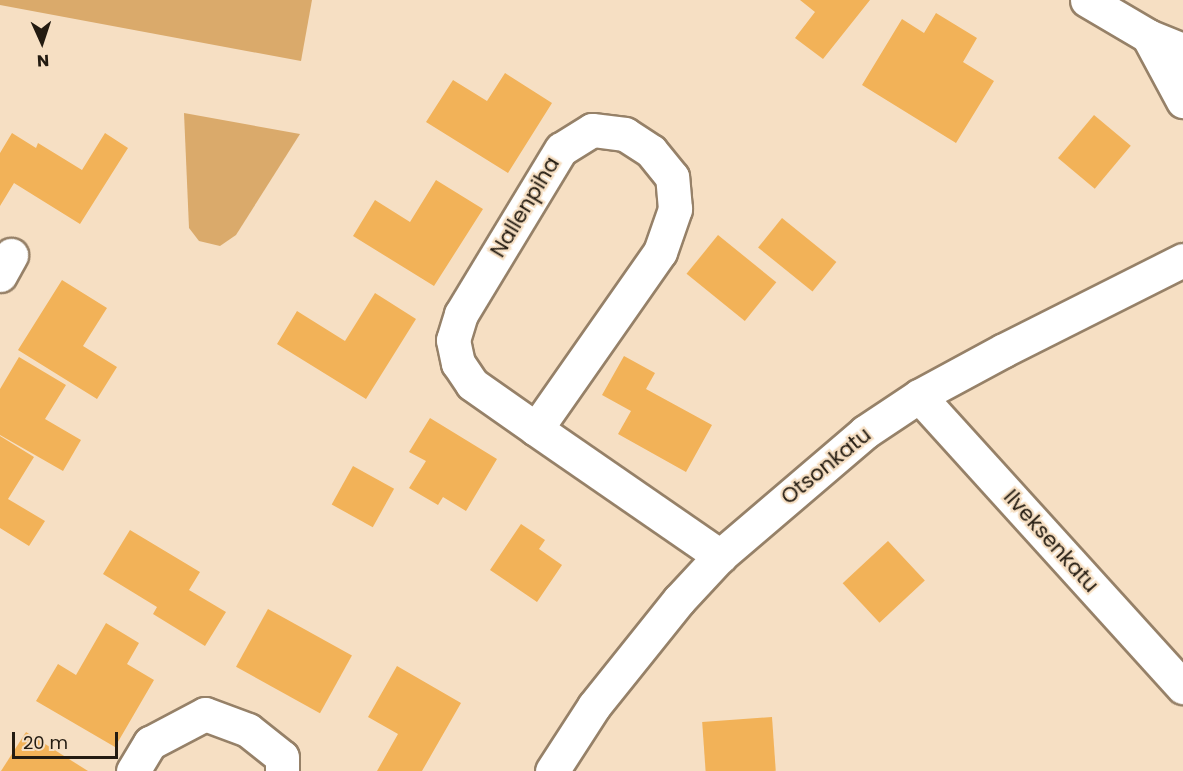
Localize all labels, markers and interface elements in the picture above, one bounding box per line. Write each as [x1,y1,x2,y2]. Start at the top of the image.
north arrow [12,12,72,72]
text: N [36,49,50,72]
street label: Nallenpiha [485,152,565,262]
street label: Otsonkatu [776,422,876,510]
street label: Ilveksenkatu [998,484,1104,598]
scale bar [15,720,122,758]
text: 20 m [23,730,68,755]

